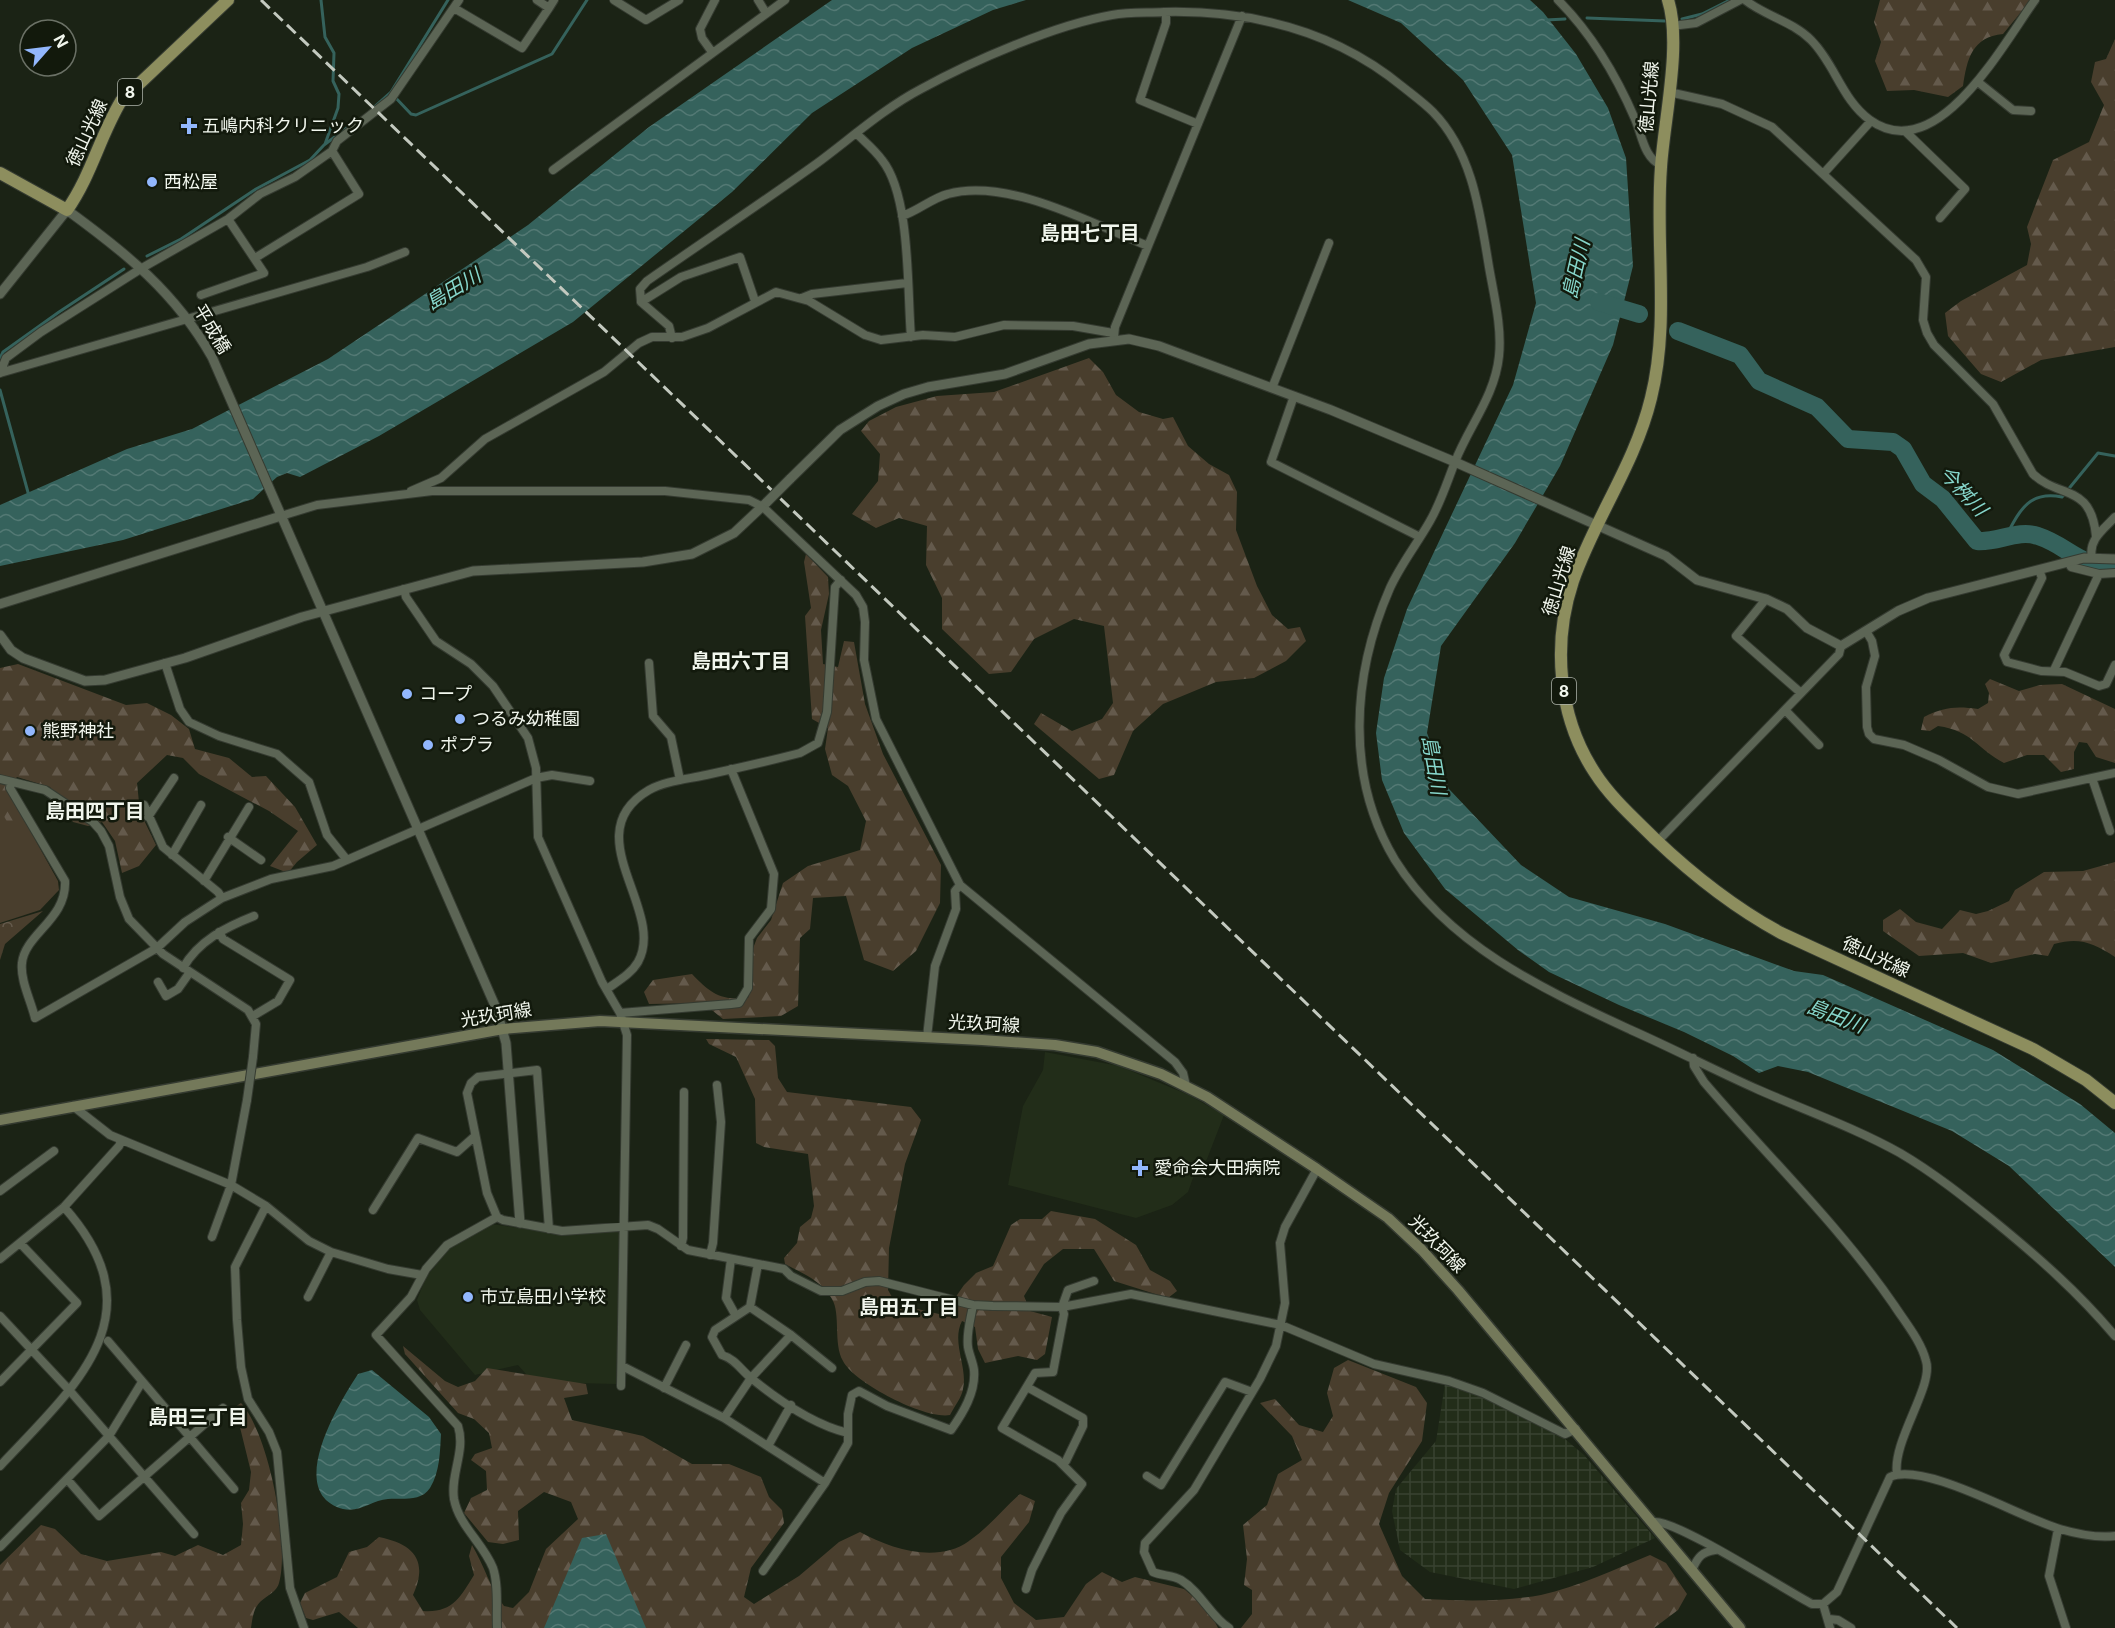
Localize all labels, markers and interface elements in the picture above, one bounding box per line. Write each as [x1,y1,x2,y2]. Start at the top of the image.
north arrow [18,18,78,78]
text: N [50,31,73,51]
street label: 徳山光線 [1635,60,1662,134]
road number: 8 [118,79,142,105]
street label: 徳山光線 [62,96,111,170]
place label: 五嶋内科クリニック [202,115,364,136]
marker: 五嶋内科クリニック [180,117,198,135]
place label: 西松屋 [164,171,218,192]
marker: 西松屋 [145,175,159,189]
district label: 島田七丁目 [1040,221,1140,245]
water label: 島田川 [1558,235,1595,301]
water label: 島田川 [421,262,487,315]
street label: 平成橋 [190,300,235,357]
water label: 今桝川 [1934,461,1994,523]
street label: 徳山光線 [1538,543,1579,618]
district label: 島田六丁目 [691,649,791,673]
road number: 8 [1552,678,1576,704]
place label: コープ [419,683,472,704]
marker: コープ [400,687,414,701]
place label: つるみ幼稚園 [472,708,580,729]
marker: つるみ幼稚園 [453,712,467,726]
place label: 熊野神社 [42,720,114,741]
marker: 熊野神社 [23,724,37,738]
water label: 島田川 [1417,733,1451,799]
place label: ポプラ [440,734,494,755]
marker: ポプラ [421,738,435,752]
district label: 島田四丁目 [45,799,145,823]
street label: 徳山光線 [1839,932,1913,981]
water label: 島田川 [1804,994,1870,1039]
street label: 光玖珂線 [459,999,533,1031]
street label: 光玖珂線 [948,1011,1021,1036]
place label: 愛命会大田病院 [1154,1157,1280,1178]
marker: 愛命会大田病院 [1131,1159,1149,1177]
street label: 光玖珂線 [1405,1210,1470,1277]
place label: 市立島田小学校 [480,1286,606,1307]
marker: 市立島田小学校 [461,1290,475,1304]
district label: 島田五丁目 [859,1295,959,1319]
district label: 島田三丁目 [148,1405,248,1429]

